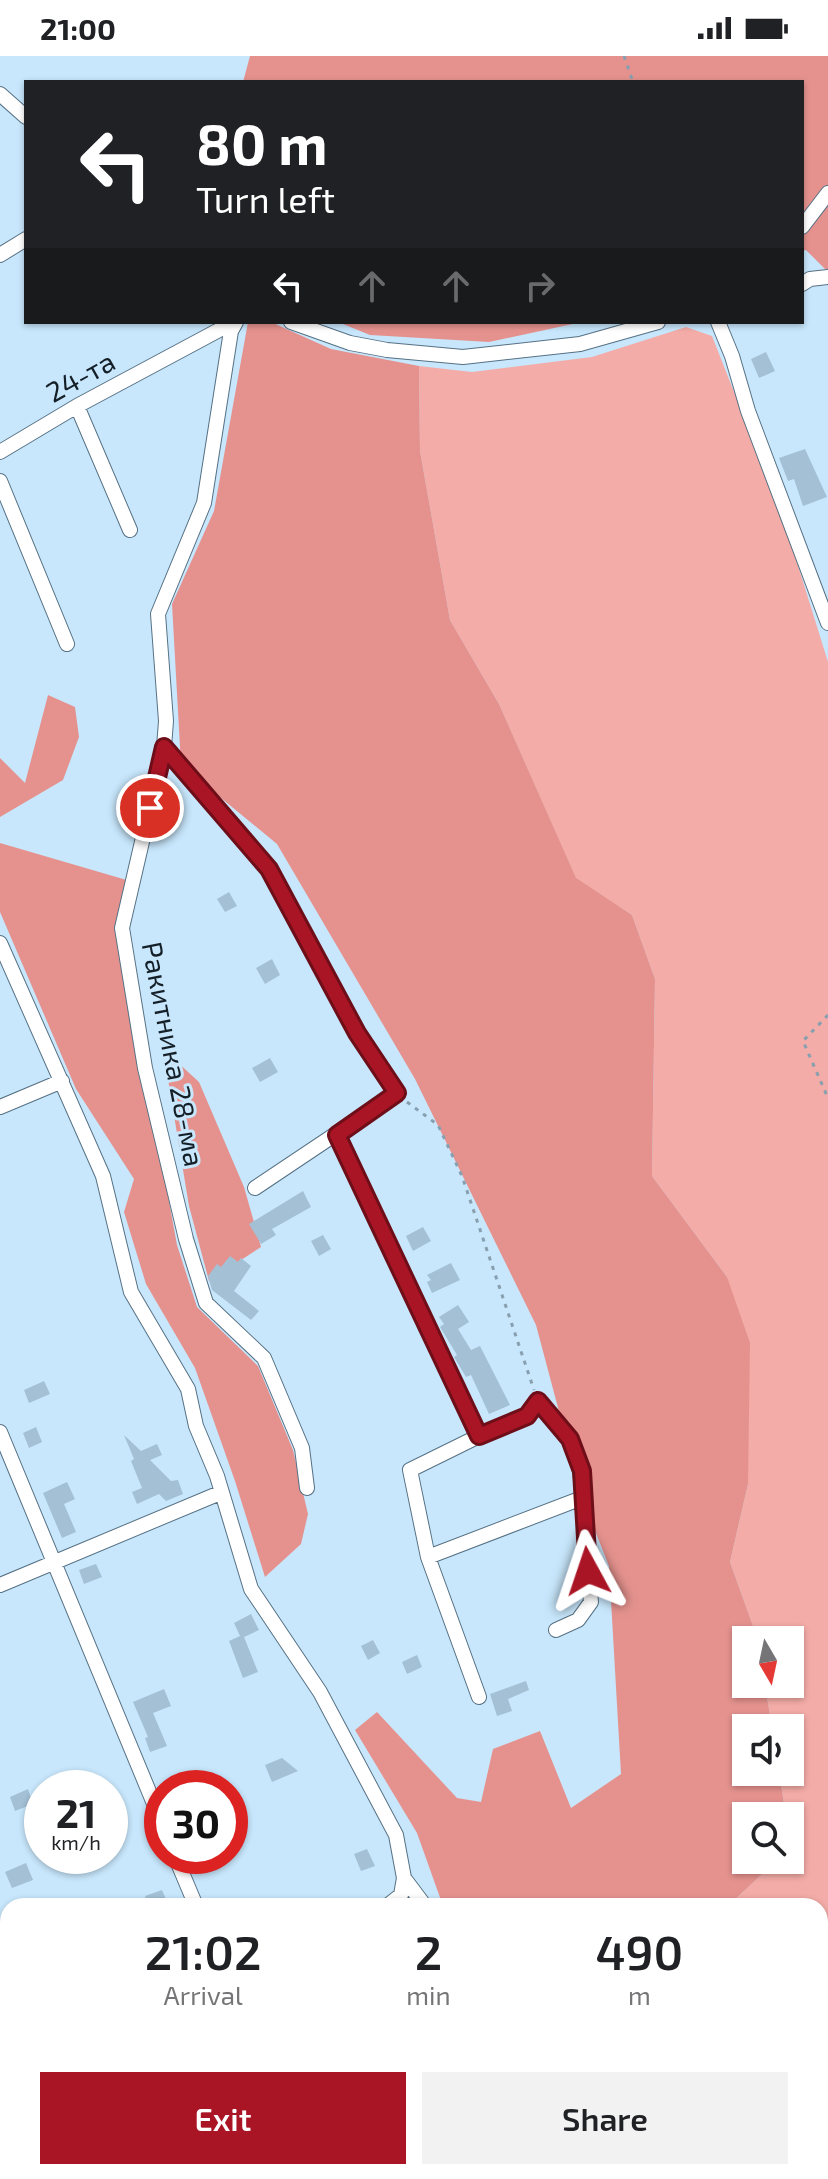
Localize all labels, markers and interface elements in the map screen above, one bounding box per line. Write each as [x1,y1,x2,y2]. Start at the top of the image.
text: 21:00 [40,10,116,46]
text: 80 m [196,109,328,176]
icon: left [64,112,168,216]
text: Turn left [196,177,335,220]
icon: left [266,264,310,308]
icon: ahead [350,264,394,308]
icon: ahead [434,264,478,308]
icon: right [518,264,562,308]
street label: 24-та [40,343,120,409]
pin [116,774,184,842]
icon: arrive [128,786,172,830]
street label: Ракитника 28-ма [136,939,212,1169]
position arrow [546,1529,630,1613]
north arrow [732,1626,804,1698]
map controls [732,1626,804,1874]
button: sound [732,1714,804,1786]
speed limit sign: 30 [144,1770,248,1874]
text: 21 [56,1788,96,1836]
button: search [732,1802,804,1874]
text: km/h [51,1830,101,1854]
text: 21:02 [145,1922,261,1980]
text: 2 [415,1922,442,1980]
text: 490 [595,1922,683,1980]
text: Arrival [164,1979,243,2010]
text: min [406,1979,451,2010]
text: m [628,1979,651,2010]
button: Exit [40,2072,406,2164]
button: Share [422,2072,788,2164]

